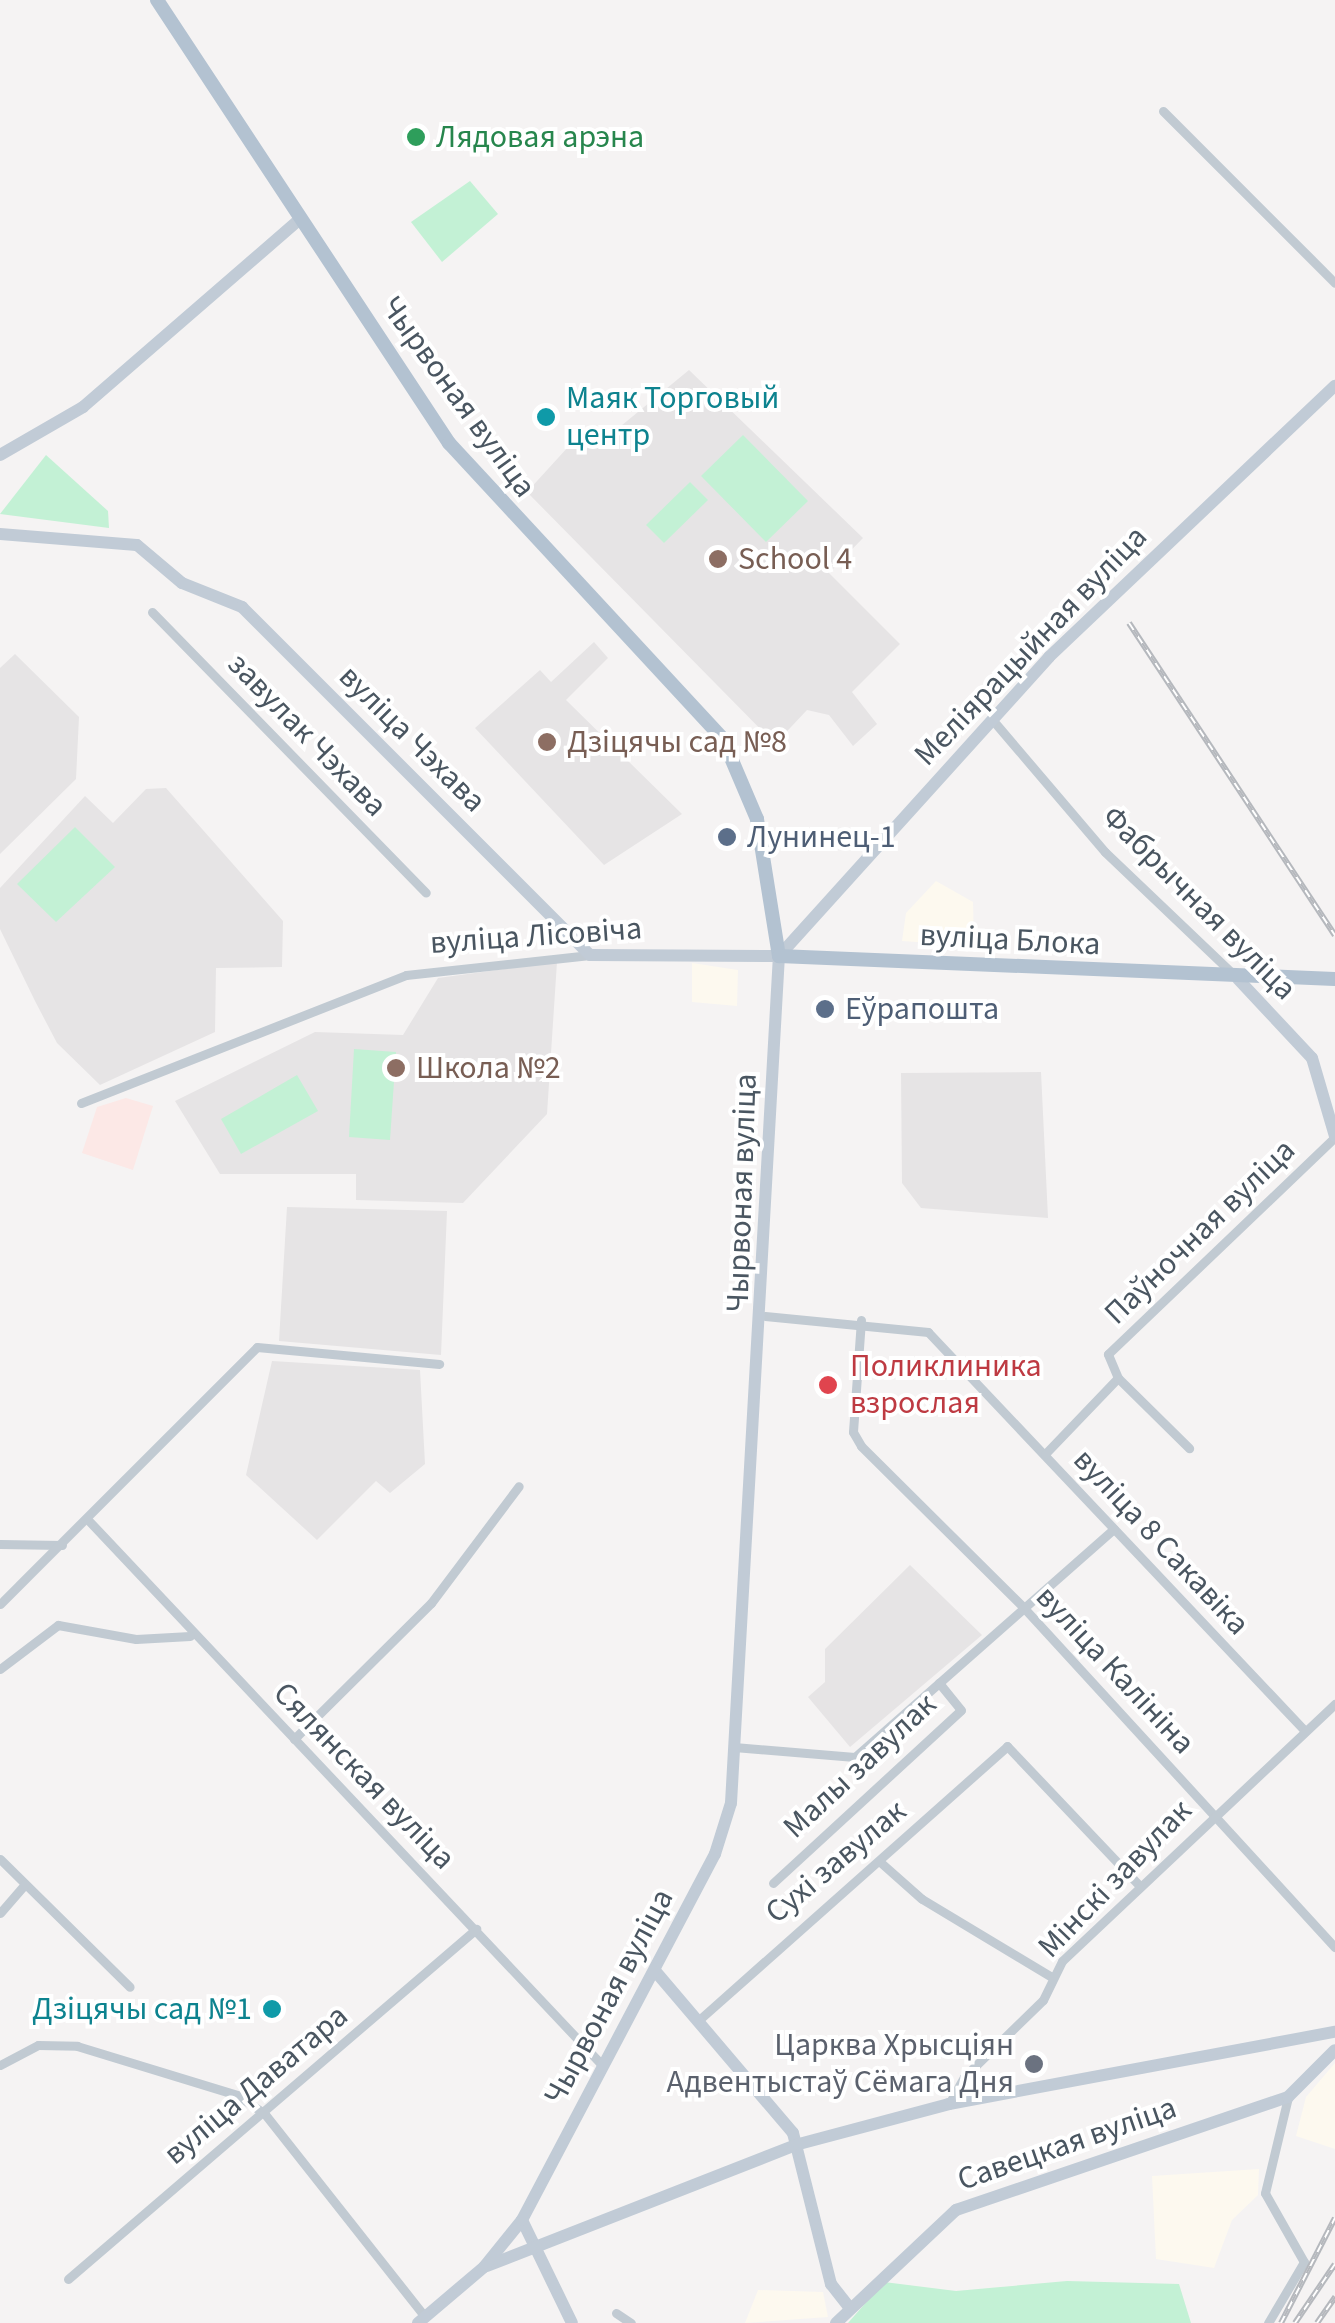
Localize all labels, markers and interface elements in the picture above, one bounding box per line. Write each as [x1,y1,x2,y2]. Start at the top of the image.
place label: Лядовая арэна [436,118,644,156]
marker: Лядовая арэна [405,126,427,148]
street label: Чырвоная вуліца [372,289,544,505]
place label: Маяк Торговый центр [566,380,779,455]
marker: Маяк Торговый центр [535,406,557,428]
street label: Меліярацыйная вуліца [907,518,1155,774]
place label: School 4 [738,540,852,578]
marker: School 4 [707,548,729,570]
street label: завулак Чэхава [219,645,395,825]
street label: вуліца Чэхава [331,658,493,820]
place label: Дзіцячы сад №8 [567,723,787,761]
marker: Дзіцячы сад №8 [536,731,558,753]
street label: Фабрычная вуліца [1094,798,1304,1008]
place label: Лунинец-1 [747,818,896,856]
marker: Лунинец-1 [716,826,738,848]
street label: вуліца Лісовіча [429,909,643,963]
street label: вуліца Блока [919,916,1101,964]
place label: Еўрапошта [845,990,999,1028]
marker: Еўрапошта [814,998,836,1020]
place label: Школа №2 [416,1049,561,1087]
marker: Школа №2 [385,1057,407,1079]
street label: Чырвоная вуліца [719,1073,765,1313]
street label: Паўночная вуліца [1097,1131,1303,1333]
place label: Поликлиника взрослая [850,1348,1042,1423]
marker: Поликлиника взрослая [815,1372,841,1398]
street label: вуліца 8 Сакавіка [1065,1441,1257,1643]
street label: вуліца Калініна [1027,1578,1203,1762]
street label: Сялянская вуліца [265,1674,463,1878]
street label: Малы завулак [776,1686,944,1846]
street label: Сухі завулак [758,1792,914,1932]
street label: Мінскі завулак [1030,1792,1200,1966]
street label: Чырвоная вуліца [536,1883,682,2111]
place label: Дзіцячы сад №1 [32,1990,252,2028]
street label: вуліца Даватара [156,1997,356,2173]
marker: Дзіцячы сад №1 [261,1998,283,2020]
place label: Царква Хрысціян Адвентыстаў Сёмага Дня [666,2027,1014,2102]
marker: Царква Хрысціян Адвентыстаў Сёмага Дня [1023,2053,1045,2075]
street label: Савецкая вуліца [953,2089,1181,2199]

